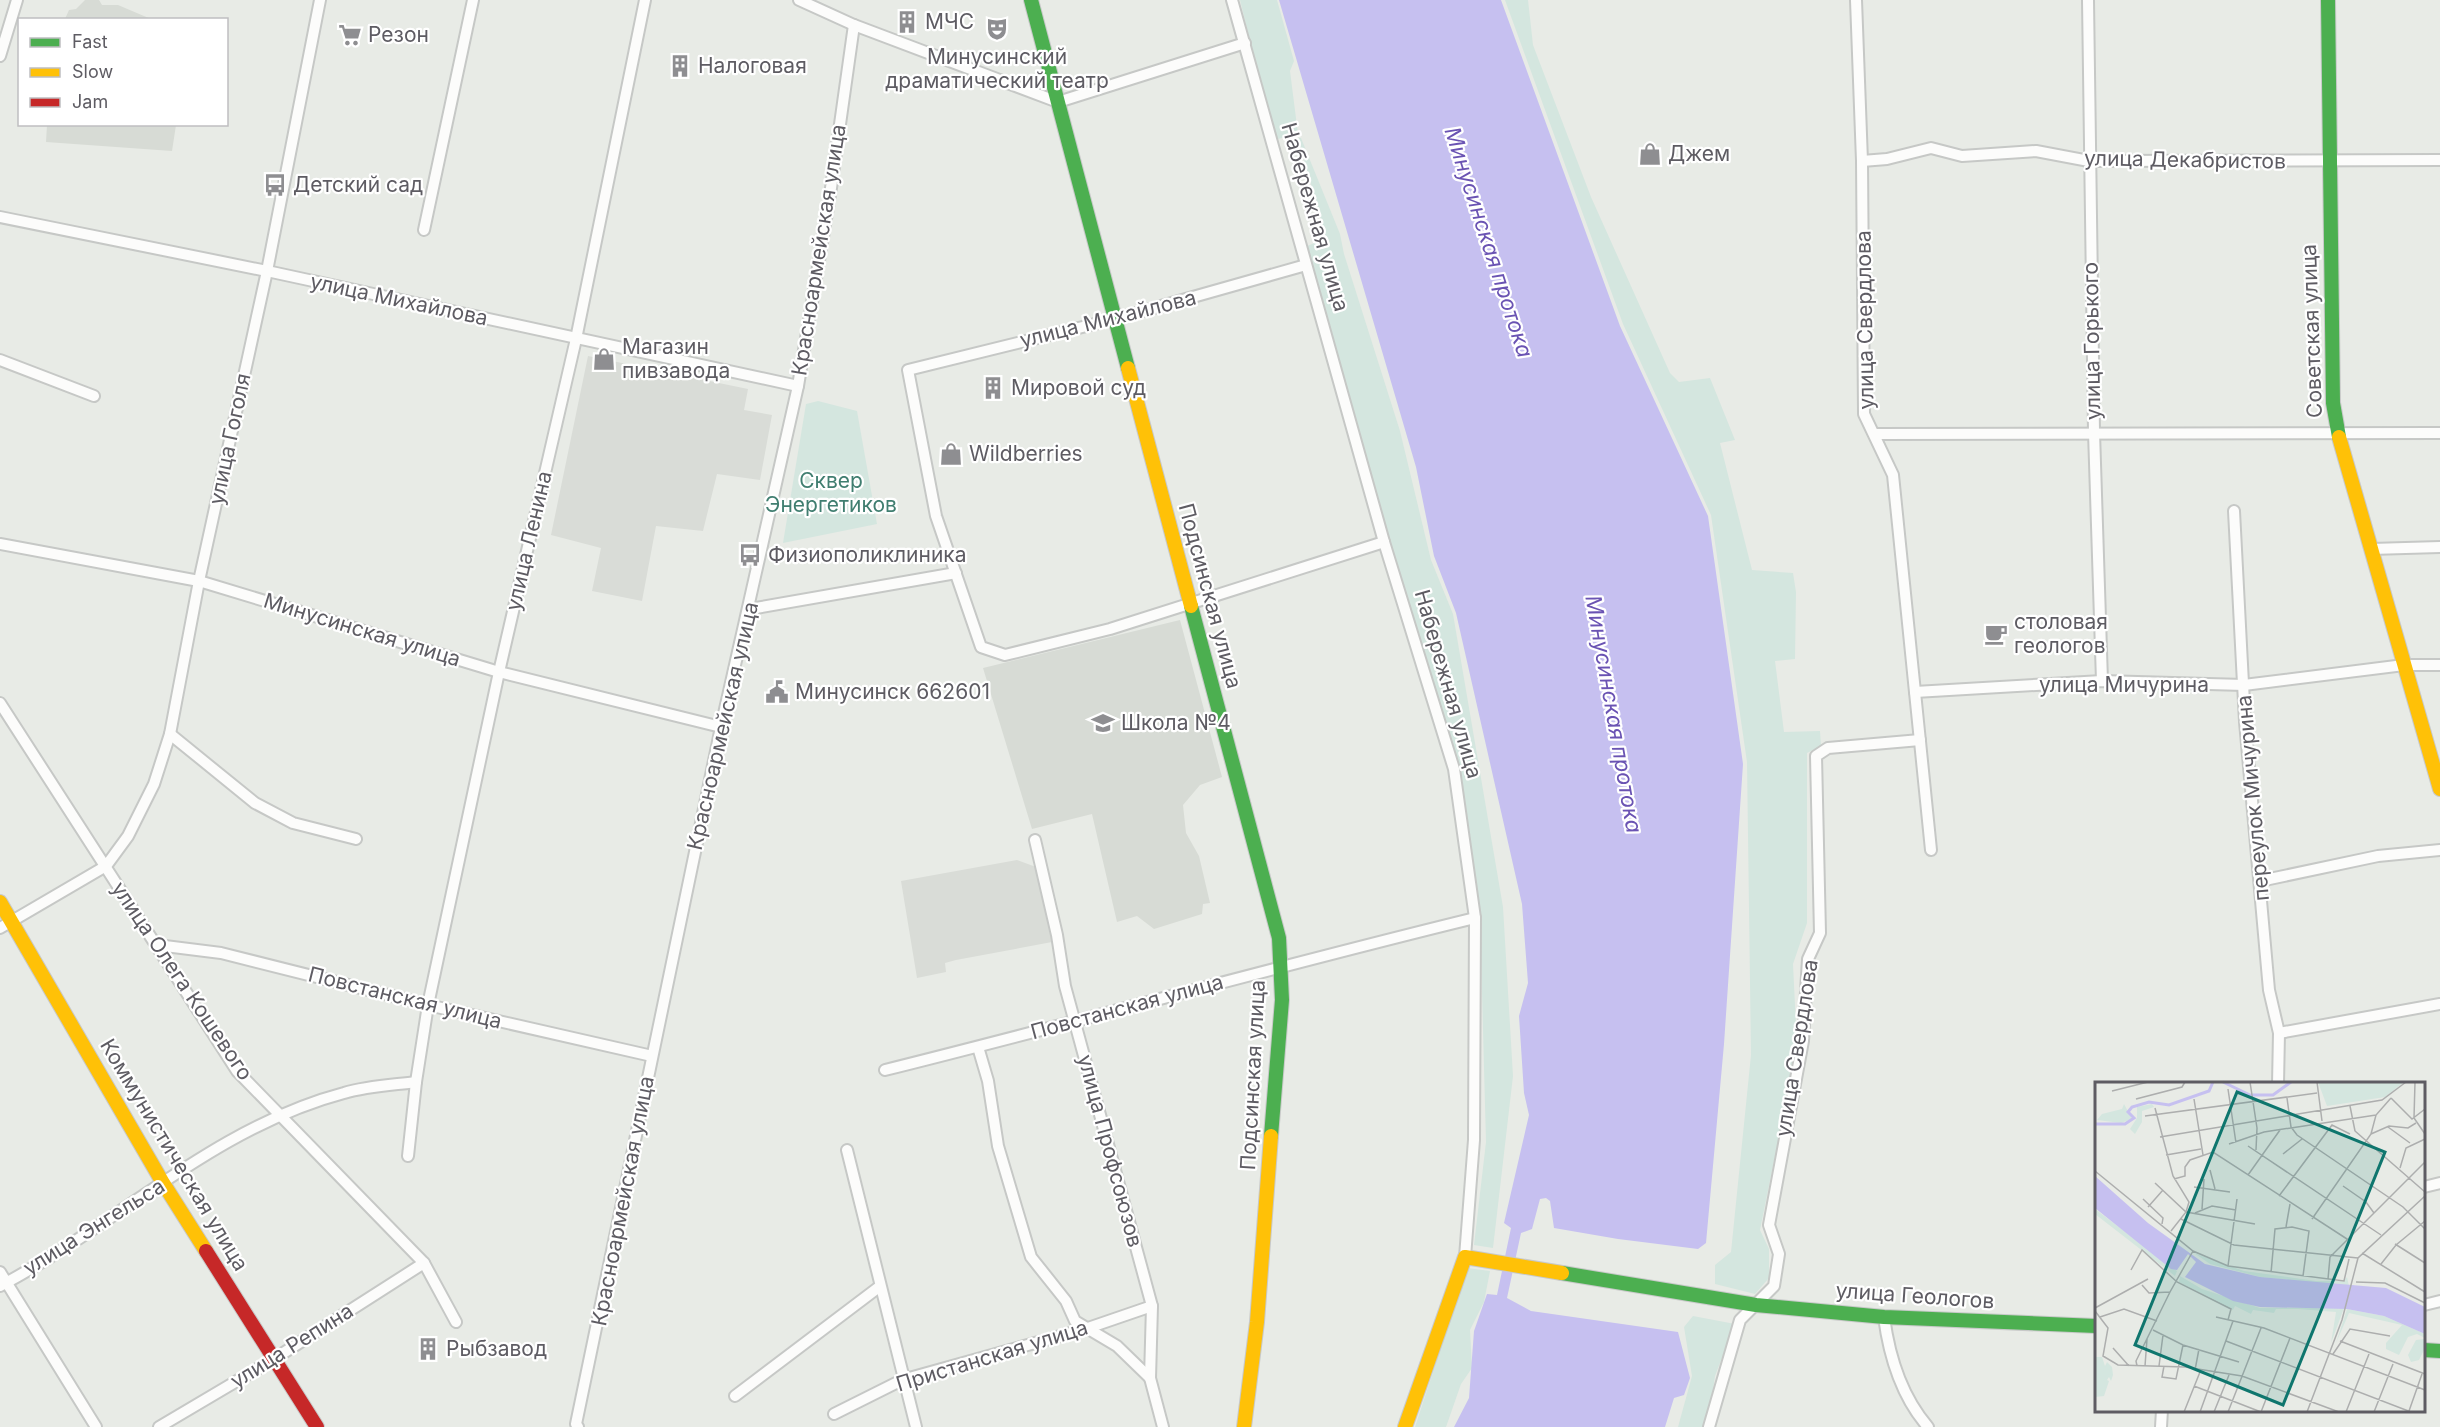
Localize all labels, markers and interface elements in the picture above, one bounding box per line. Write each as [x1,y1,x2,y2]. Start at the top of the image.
building icon: МЧС [894,9,920,35]
place label: МЧС [925,9,974,34]
theatre icon: Минусинский драматический театр [984,16,1010,42]
legend [18,18,228,126]
supermarket icon: Резон [337,22,363,48]
place label: Резон [368,22,429,47]
text: Fast [72,31,108,52]
place label: Минусинский драматический театр [885,44,1109,93]
building icon: Налоговая [667,53,693,79]
place label: Налоговая [698,53,807,78]
text: Slow [72,61,113,82]
text: Jam [72,91,108,112]
street label: Набережная улица [1277,120,1354,314]
street label: Красноармейская улица [786,122,851,377]
water label: Минусинская протока [1439,123,1539,361]
shop icon: Джем [1637,141,1663,167]
place label: Джем [1668,141,1730,166]
street label: улица Декабристов [2084,145,2286,174]
bus stop icon: Детский сад [262,172,288,198]
place label: Детский сад [293,172,423,197]
street label: улица Свердлова [1850,230,1879,410]
street label: Советская улица [2296,244,2327,418]
street label: улица Горького [2078,262,2105,420]
street label: улица Михайлова [308,268,490,331]
street label: улица Михайлова [1017,284,1199,353]
place label: Магазин пивзавода [622,334,730,383]
shop icon: Магазин пивзавода [591,346,617,372]
street label: улица Гоголя [203,371,256,507]
building icon: Мировой суд [980,375,1006,401]
place label: Мировой суд [1011,375,1146,400]
shop icon: Wildberries [938,441,964,467]
place label: Wildberries [969,441,1083,466]
park label: Сквер Энергетиков [765,468,897,517]
street label: улица Ленина [500,469,557,613]
street label: Подсинская улица [1174,501,1247,691]
bus stop icon: Физиополиклиника [737,542,763,568]
place label: Физиополиклиника [768,542,967,567]
street label: Набережная улица [1410,587,1487,781]
street label: Минусинская улица [261,588,464,671]
water label: Минусинская протока [1580,593,1648,835]
street label: Красноармейская улица [682,599,763,852]
place label: столовая геологов [2014,609,2108,658]
cafe icon: столовая геологов [1983,621,2009,647]
street label: улица Мичурина [2039,672,2209,697]
public building icon: Минусинск 662601 [764,679,790,705]
place label: Минусинск 662601 [795,679,990,704]
street label: переулок Мичурина [2231,694,2274,902]
school or university icon: Школа №4 [1090,710,1116,736]
place label: Школа №4 [1121,710,1231,735]
street label: улица Олега Кошевого [107,877,258,1085]
street label: улица Свердлова [1770,957,1823,1138]
street label: Повстанская улица [306,961,504,1034]
street label: Повстанская улица [1028,969,1226,1044]
street label: Подсинская улица [1235,979,1270,1171]
street label: Коммунистическая улица [95,1034,254,1275]
street label: улица Профсоюзов [1073,1052,1148,1250]
street label: Красноармейская улица [586,1074,659,1328]
inset map [2095,1082,2425,1412]
street label: улица Энгельса [18,1173,169,1280]
street label: улица Геологов [1835,1277,1995,1314]
street label: улица Репина [226,1298,358,1393]
street label: Пристанская улица [893,1314,1091,1397]
building icon: Рыбзавод [415,1336,441,1362]
place label: Рыбзавод [446,1336,547,1361]

